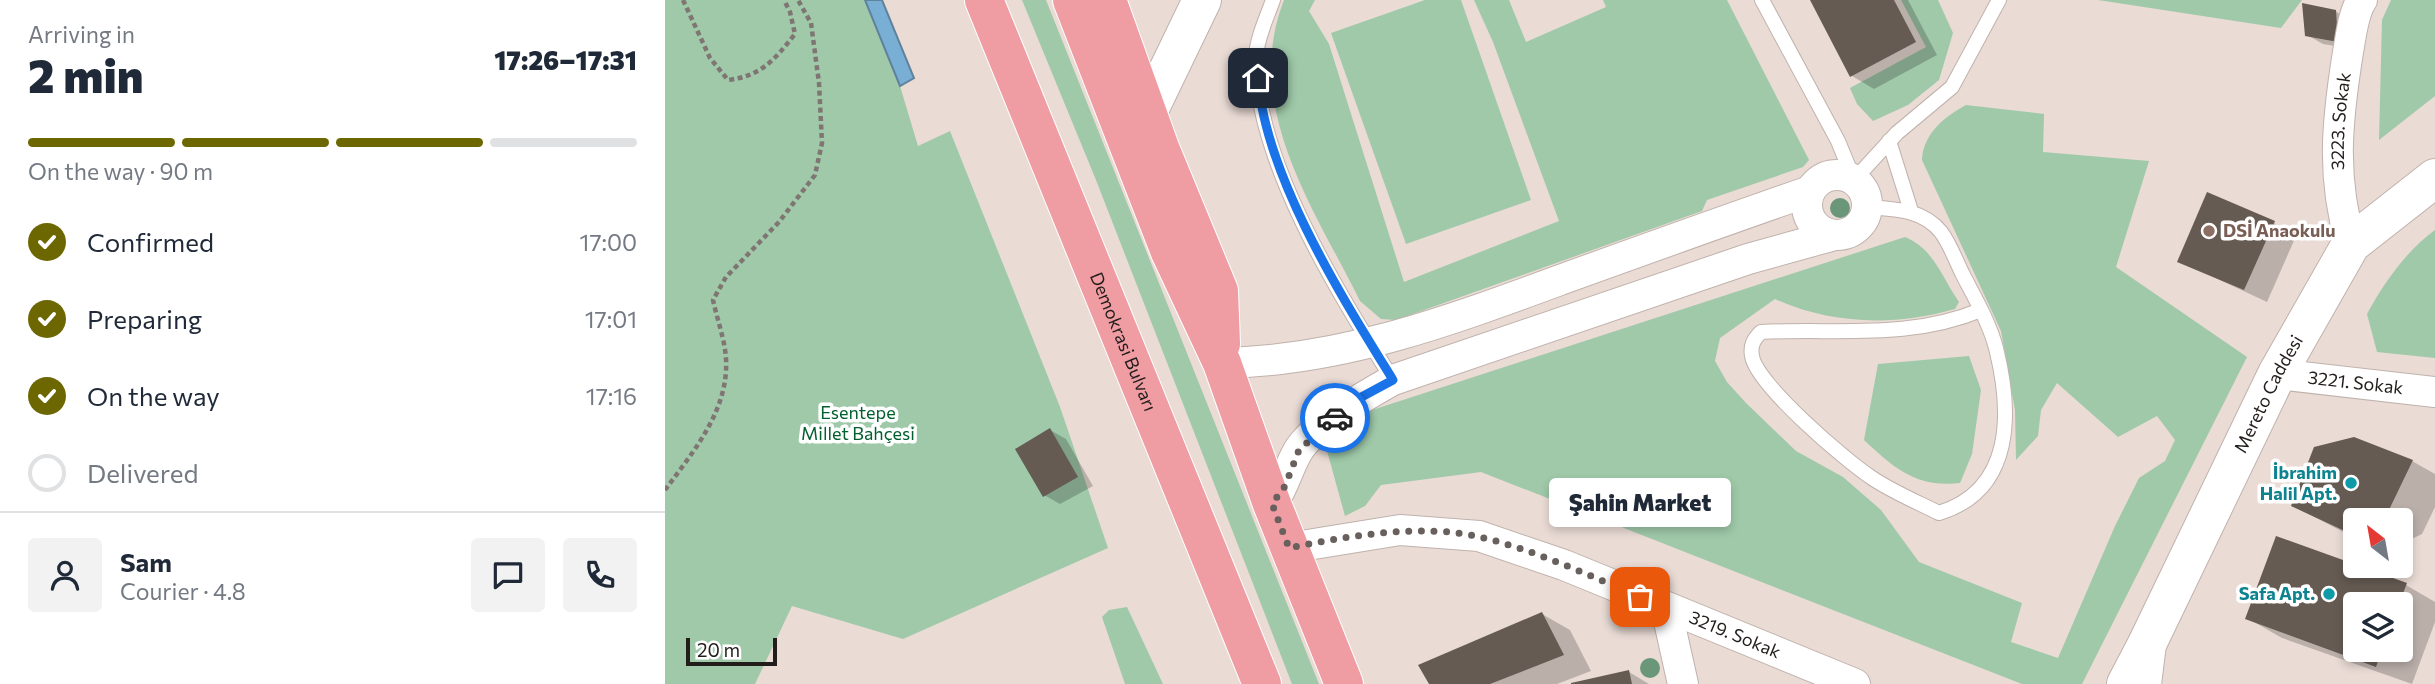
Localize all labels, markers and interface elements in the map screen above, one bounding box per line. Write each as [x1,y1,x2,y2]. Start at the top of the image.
text: Arriving in [28,20,135,48]
text: 17:26–17:31 [494,44,637,75]
text: 2 min [28,46,144,102]
pin [1228,48,1288,108]
icon: home [1239,59,1277,97]
street label: 3223. Sokak [2326,71,2355,171]
text: On the way · 90 m [28,157,213,185]
place label: DSİ Anaokulu [2223,219,2335,241]
icon: check [28,223,66,261]
marker: DSİ Anaokulu [2201,223,2217,239]
text: Confirmed [87,226,214,257]
text: 17:00 [580,228,637,256]
street label: Demokrasi Bulvarı [1086,269,1162,414]
icon: check [28,300,66,338]
text: Preparing [87,303,202,334]
text: 17:01 [585,305,637,333]
street label: Mereto Caddesi [2229,331,2307,456]
street label: 3221. Sokak [2307,366,2405,398]
icon: check [28,377,66,415]
text: On the way [87,380,220,411]
text: 17:16 [586,382,637,410]
courier [1300,383,1370,453]
icon: car [1316,399,1354,437]
park label: Esentepe Millet Bahçesi [801,401,915,444]
text: Delivered [87,457,198,488]
place label: İbrahim Halil Apt. [2260,461,2337,504]
marker: İbrahim Halil Apt. [2343,475,2359,491]
callout: Şahin Market [1549,478,1731,527]
text: Şahin Market [1569,488,1711,516]
north arrow [2343,508,2413,578]
map controls [2343,508,2413,662]
button: person [28,538,102,612]
button: chat [471,538,545,612]
button: phone [563,538,637,612]
text: Sam [120,546,172,577]
pin [1610,567,1670,627]
text: Courier · 4.8 [120,577,246,605]
icon: bag [1621,578,1659,616]
place label: Safa Apt. [2239,582,2315,604]
marker: Safa Apt. [2321,586,2337,602]
button: layers [2343,592,2413,662]
street label: 3219. Sokak [1686,605,1784,662]
scale bar [686,635,777,667]
text: 20 m [697,638,740,661]

